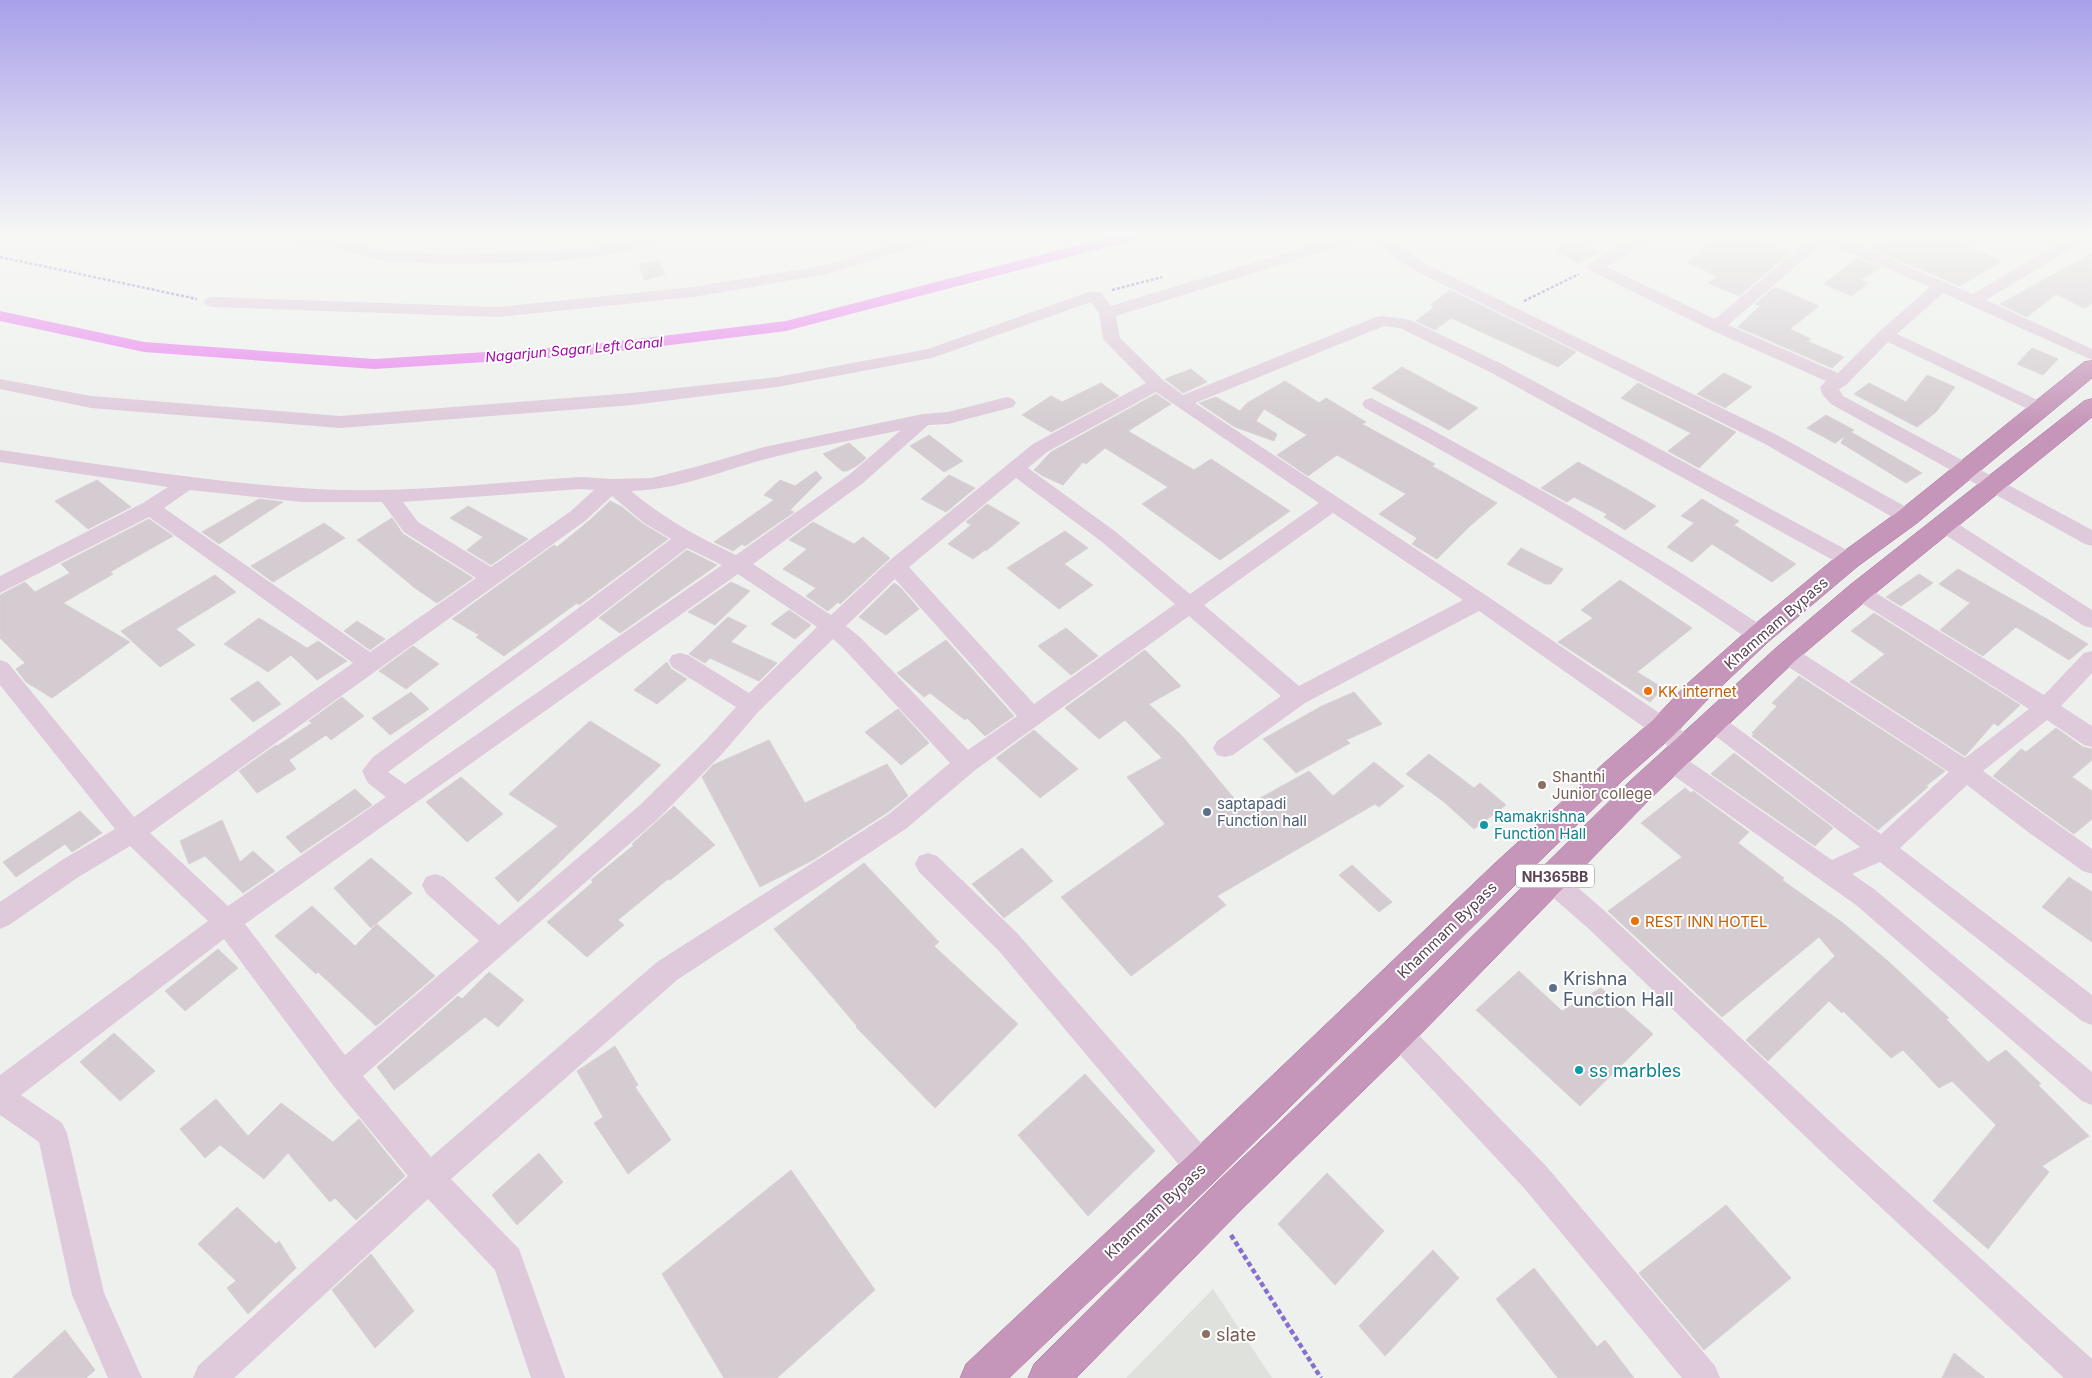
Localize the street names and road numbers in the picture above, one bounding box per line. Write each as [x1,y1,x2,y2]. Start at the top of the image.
street label: Khammam Bypass [1720,573,1832,673]
road number: NH365BB [1516,864,1594,888]
street label: Khammam Bypass [1393,878,1501,982]
street label: Khammam Bypass [1101,1159,1210,1263]

